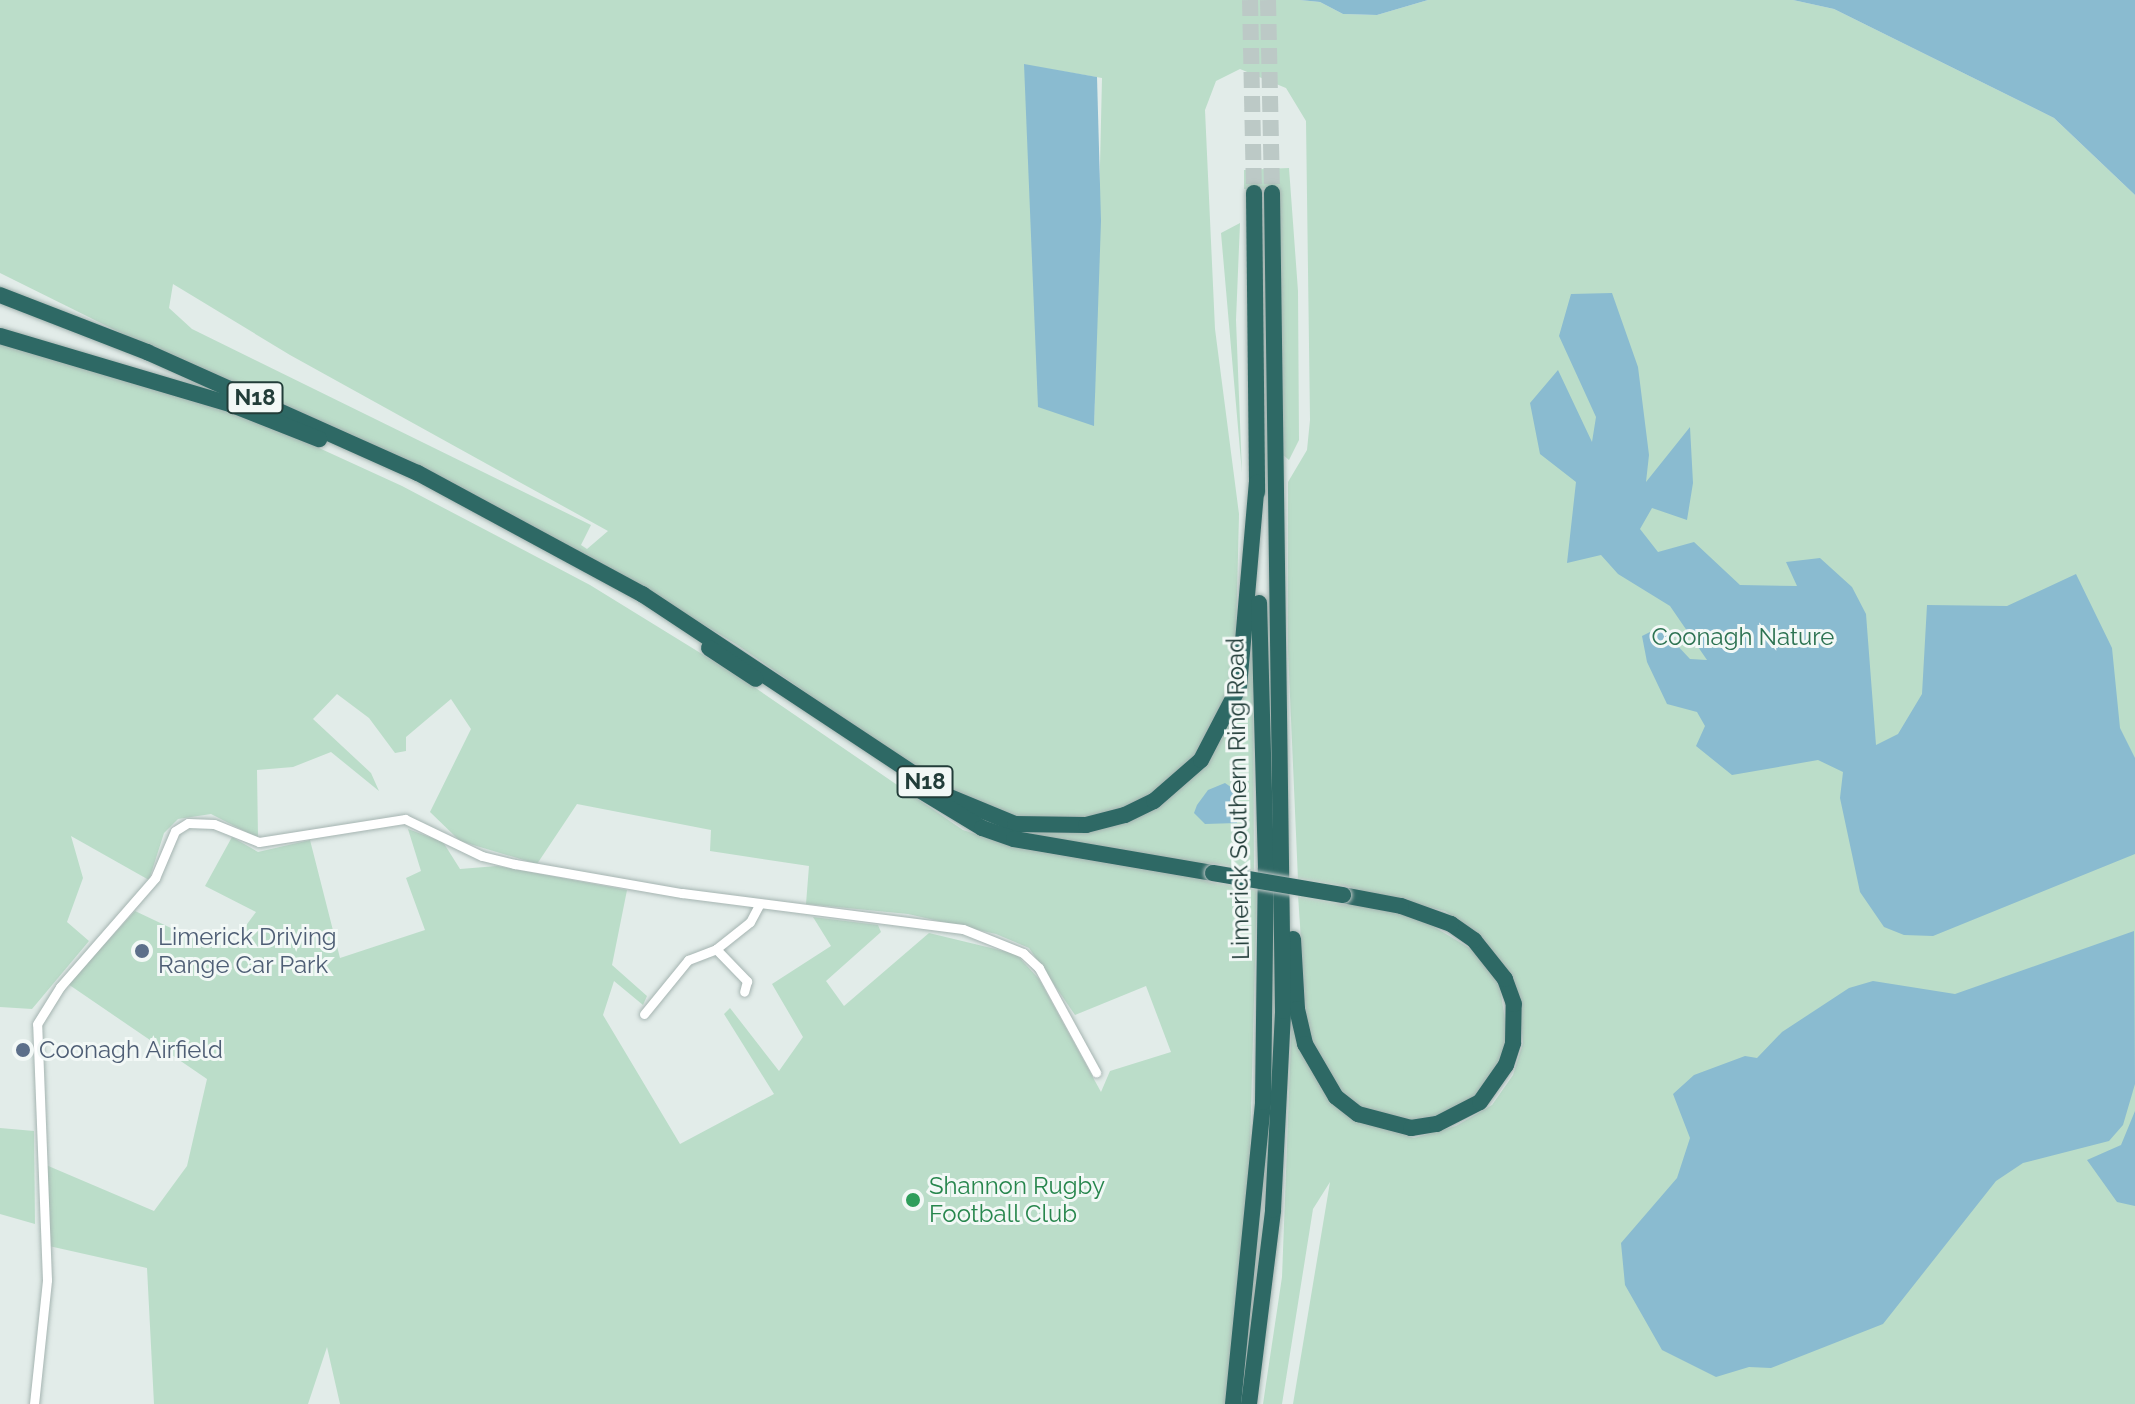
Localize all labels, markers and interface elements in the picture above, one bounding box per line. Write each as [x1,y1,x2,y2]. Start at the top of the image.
road number: N18 [225,380,285,416]
park label: Coonagh Nature [1652,623,1834,651]
street label: Limerick Southern Ring Road [1221,638,1255,960]
road number: N18 [895,764,955,800]
place label: Limerick Driving Range Car Park [158,923,337,979]
marker: Limerick Driving Range Car Park [133,942,151,960]
place label: Coonagh Airfield [39,1036,224,1064]
marker: Coonagh Airfield [14,1041,32,1059]
place label: Shannon Rugby Football Club [929,1172,1105,1228]
marker: Shannon Rugby Football Club [904,1191,922,1209]

